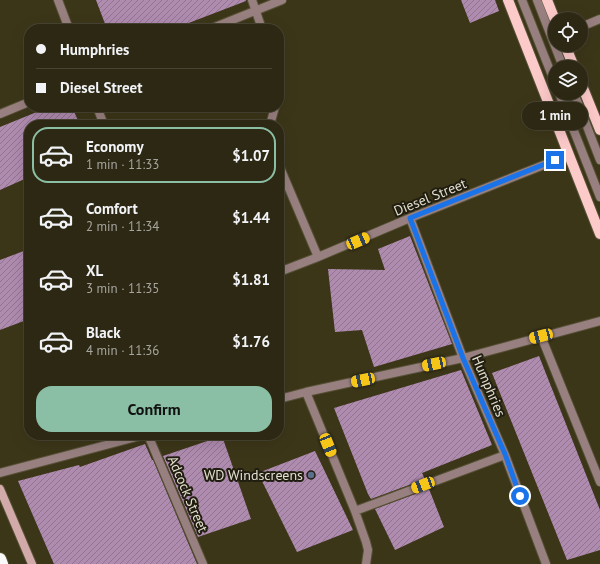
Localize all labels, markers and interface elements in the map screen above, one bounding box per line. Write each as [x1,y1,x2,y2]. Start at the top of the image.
map controls [548,12,588,100]
button: locate [548,12,588,52]
text: Humphries [60,40,129,59]
button: layers [548,60,588,100]
text: Diesel Street [60,78,142,97]
callout: 1 min [522,102,588,130]
text: 1 min [539,107,571,124]
icon: car [38,137,74,173]
text: Economy [86,137,144,156]
text: $1.07 [232,146,270,165]
route end [546,151,564,169]
text: 1 min · 11:33 [86,156,159,173]
street label: Diesel Street [391,174,469,220]
icon: car [38,199,74,235]
text: Comfort [86,199,138,218]
text: $1.44 [232,208,270,227]
text: 2 min · 11:34 [86,218,159,235]
car [345,231,371,251]
icon: car [38,261,74,297]
text: XL [86,261,103,280]
text: $1.81 [232,270,270,289]
text: 3 min · 11:35 [86,280,159,297]
icon: car [38,323,74,359]
text: Black [86,323,121,342]
car [528,327,554,345]
text: $1.76 [232,332,270,351]
text: 4 min · 11:36 [86,342,159,359]
street label: Humphries [468,353,510,420]
car [421,356,447,372]
car [350,372,376,388]
button: Confirm [36,386,272,432]
car [318,432,338,458]
street label: Adcock Street [164,453,212,535]
place label: WD Windscreens [204,466,303,484]
marker: WD Windscreens [306,470,316,480]
car [410,475,436,495]
route start [511,487,529,505]

